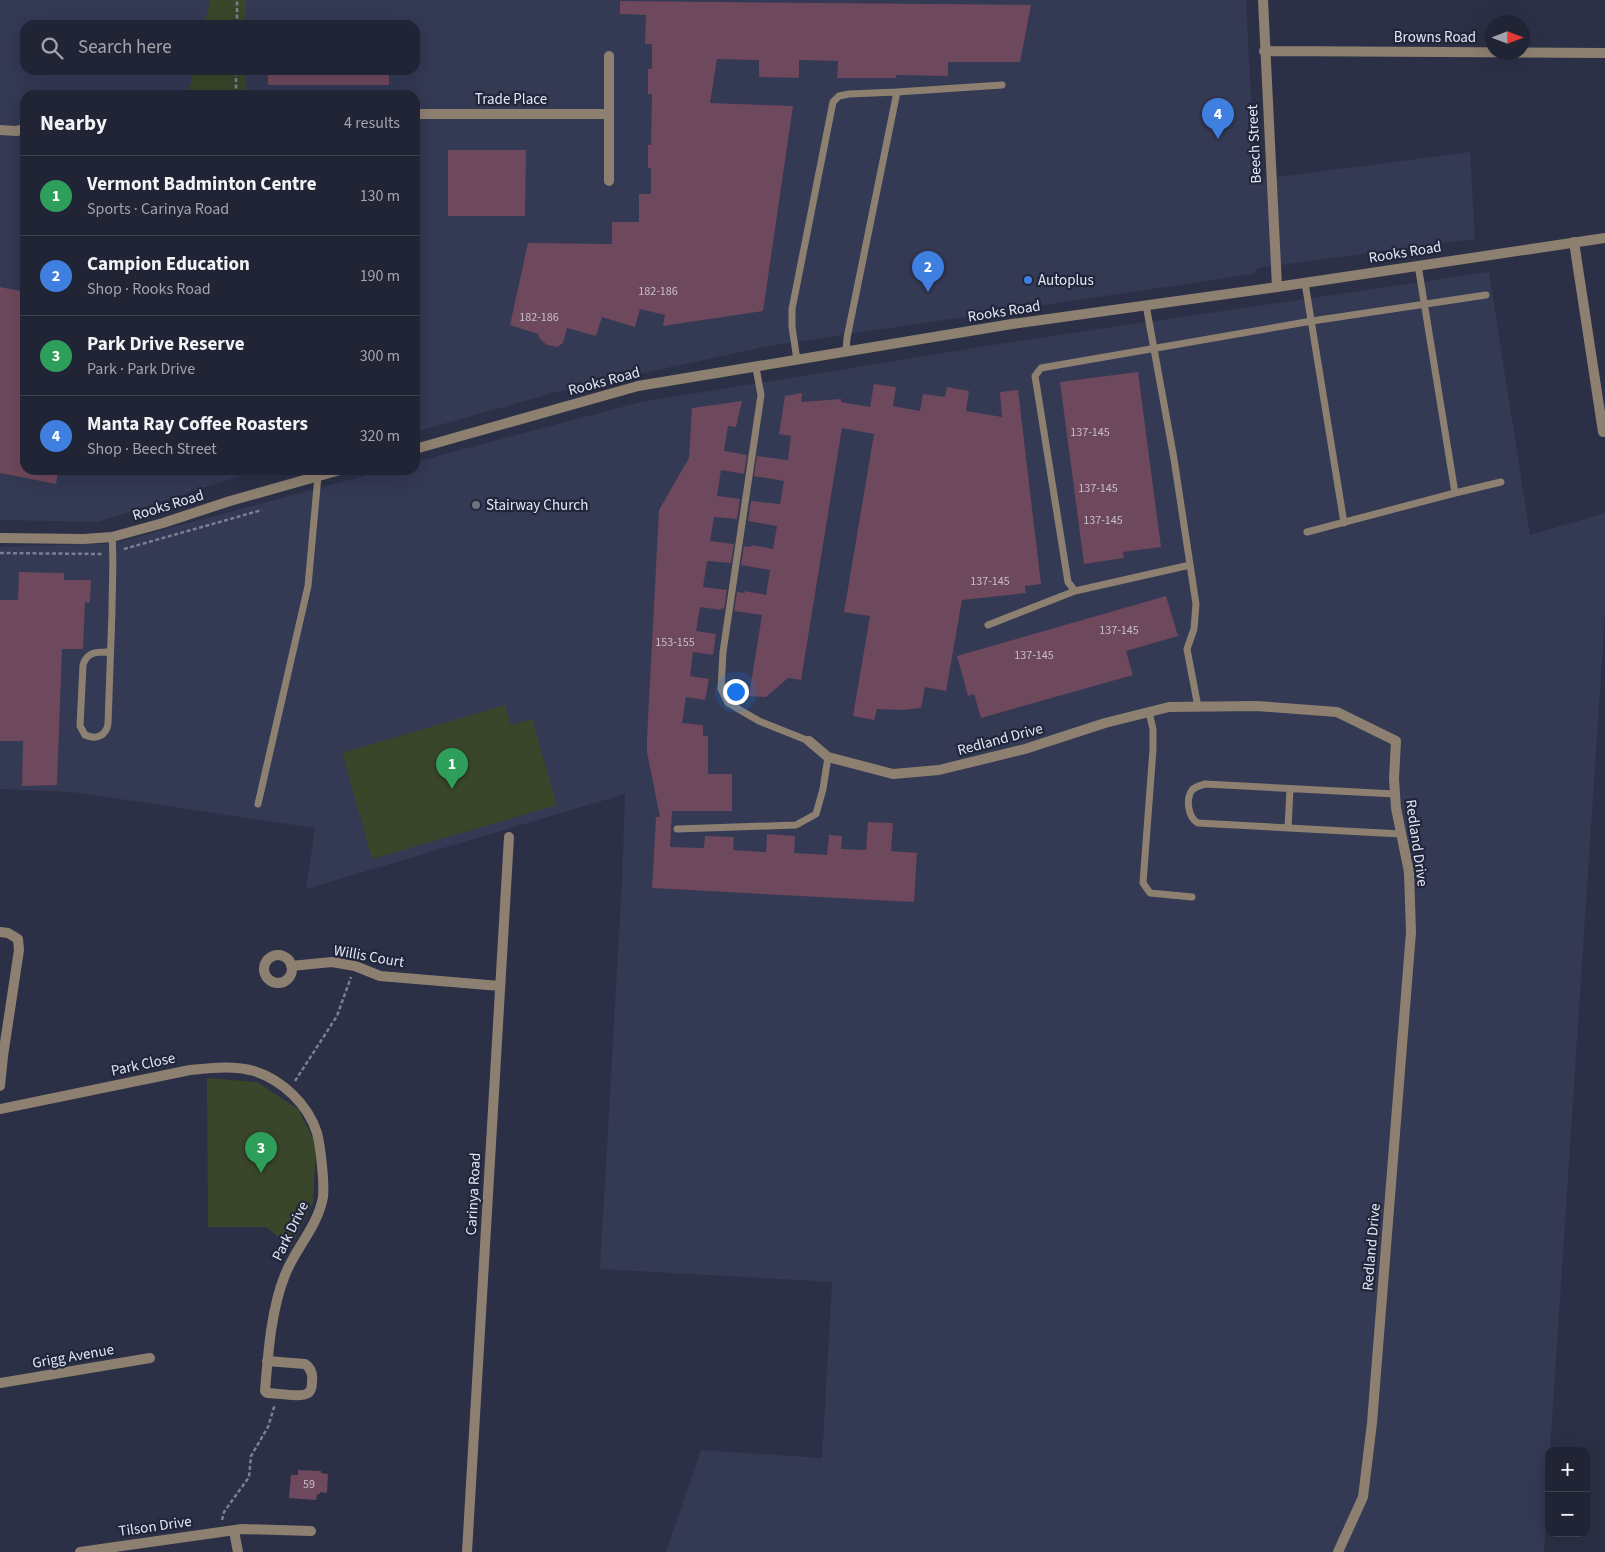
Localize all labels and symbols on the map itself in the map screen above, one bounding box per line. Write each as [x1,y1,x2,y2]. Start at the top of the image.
north arrow [1485,15,1530,60]
street label: Browns Road [1394,27,1476,48]
street label: Trade Place [475,89,547,110]
pin: 4 [1202,98,1234,139]
street label: Beech Street [1242,104,1267,184]
street label: Rooks Road [1367,236,1443,269]
pin: 2 [912,251,944,292]
place label: Autoplus [1038,270,1094,291]
marker: Autoplus [1022,274,1034,286]
house number: 182-186 [638,283,678,300]
street label: Rooks Road [966,295,1042,328]
house number: 182-186 [519,309,559,326]
street label: Rooks Road [566,362,642,401]
house number: 137-145 [1070,424,1110,441]
house number: 137-145 [1078,480,1118,497]
street label: Rooks Road [130,485,206,526]
place label: Stairway Church [486,495,588,516]
marker: Stairway Church [470,499,482,511]
house number: 137-145 [1083,512,1123,529]
house number: 137-145 [970,573,1010,590]
house number: 137-145 [1099,622,1139,639]
house number: 153-155 [655,634,695,651]
house number: 137-145 [1014,647,1054,664]
your location [723,679,749,705]
street label: Redland Drive [955,718,1045,761]
pin: 1 [436,748,468,789]
street label: Redland Drive [1400,798,1433,888]
street label: Willis Court [332,940,406,973]
street label: Park Close [109,1047,177,1082]
pin: 3 [245,1132,277,1173]
street label: Carinya Road [461,1152,486,1236]
street label: Park Drive [267,1198,314,1264]
street label: Redland Drive [1357,1203,1386,1292]
street label: Grigg Avenue [31,1339,116,1374]
house number: 59 [303,1476,315,1493]
street label: Tilson Drive [117,1511,193,1542]

